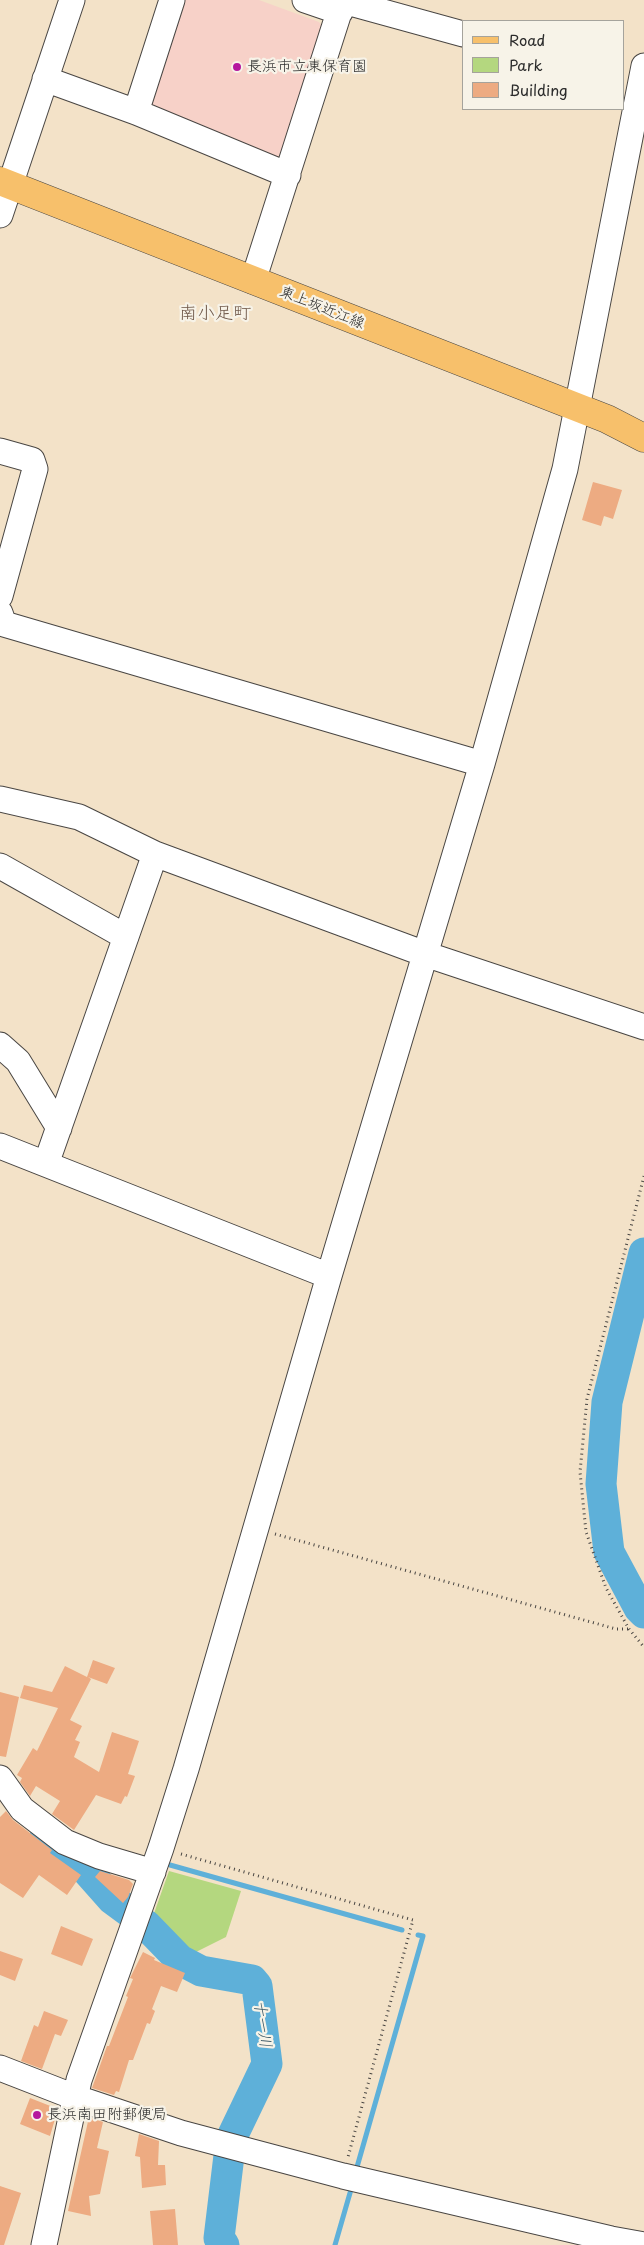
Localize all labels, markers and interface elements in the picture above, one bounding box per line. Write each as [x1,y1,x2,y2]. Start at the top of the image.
legend [462,20,624,110]
text: Road [509,28,545,51]
text: Park [509,53,543,76]
place label: 長浜市立東保育園 [247,58,367,76]
marker: 長浜市立東保育園 [231,61,243,73]
text: Building [509,78,568,101]
street label: 東上坂近江線 [277,283,367,333]
district label: 南小足町 [179,303,251,325]
water label: 十一川 [249,1999,275,2049]
place label: 長浜南田附郵便局 [47,2106,167,2124]
marker: 長浜南田附郵便局 [31,2109,43,2121]

